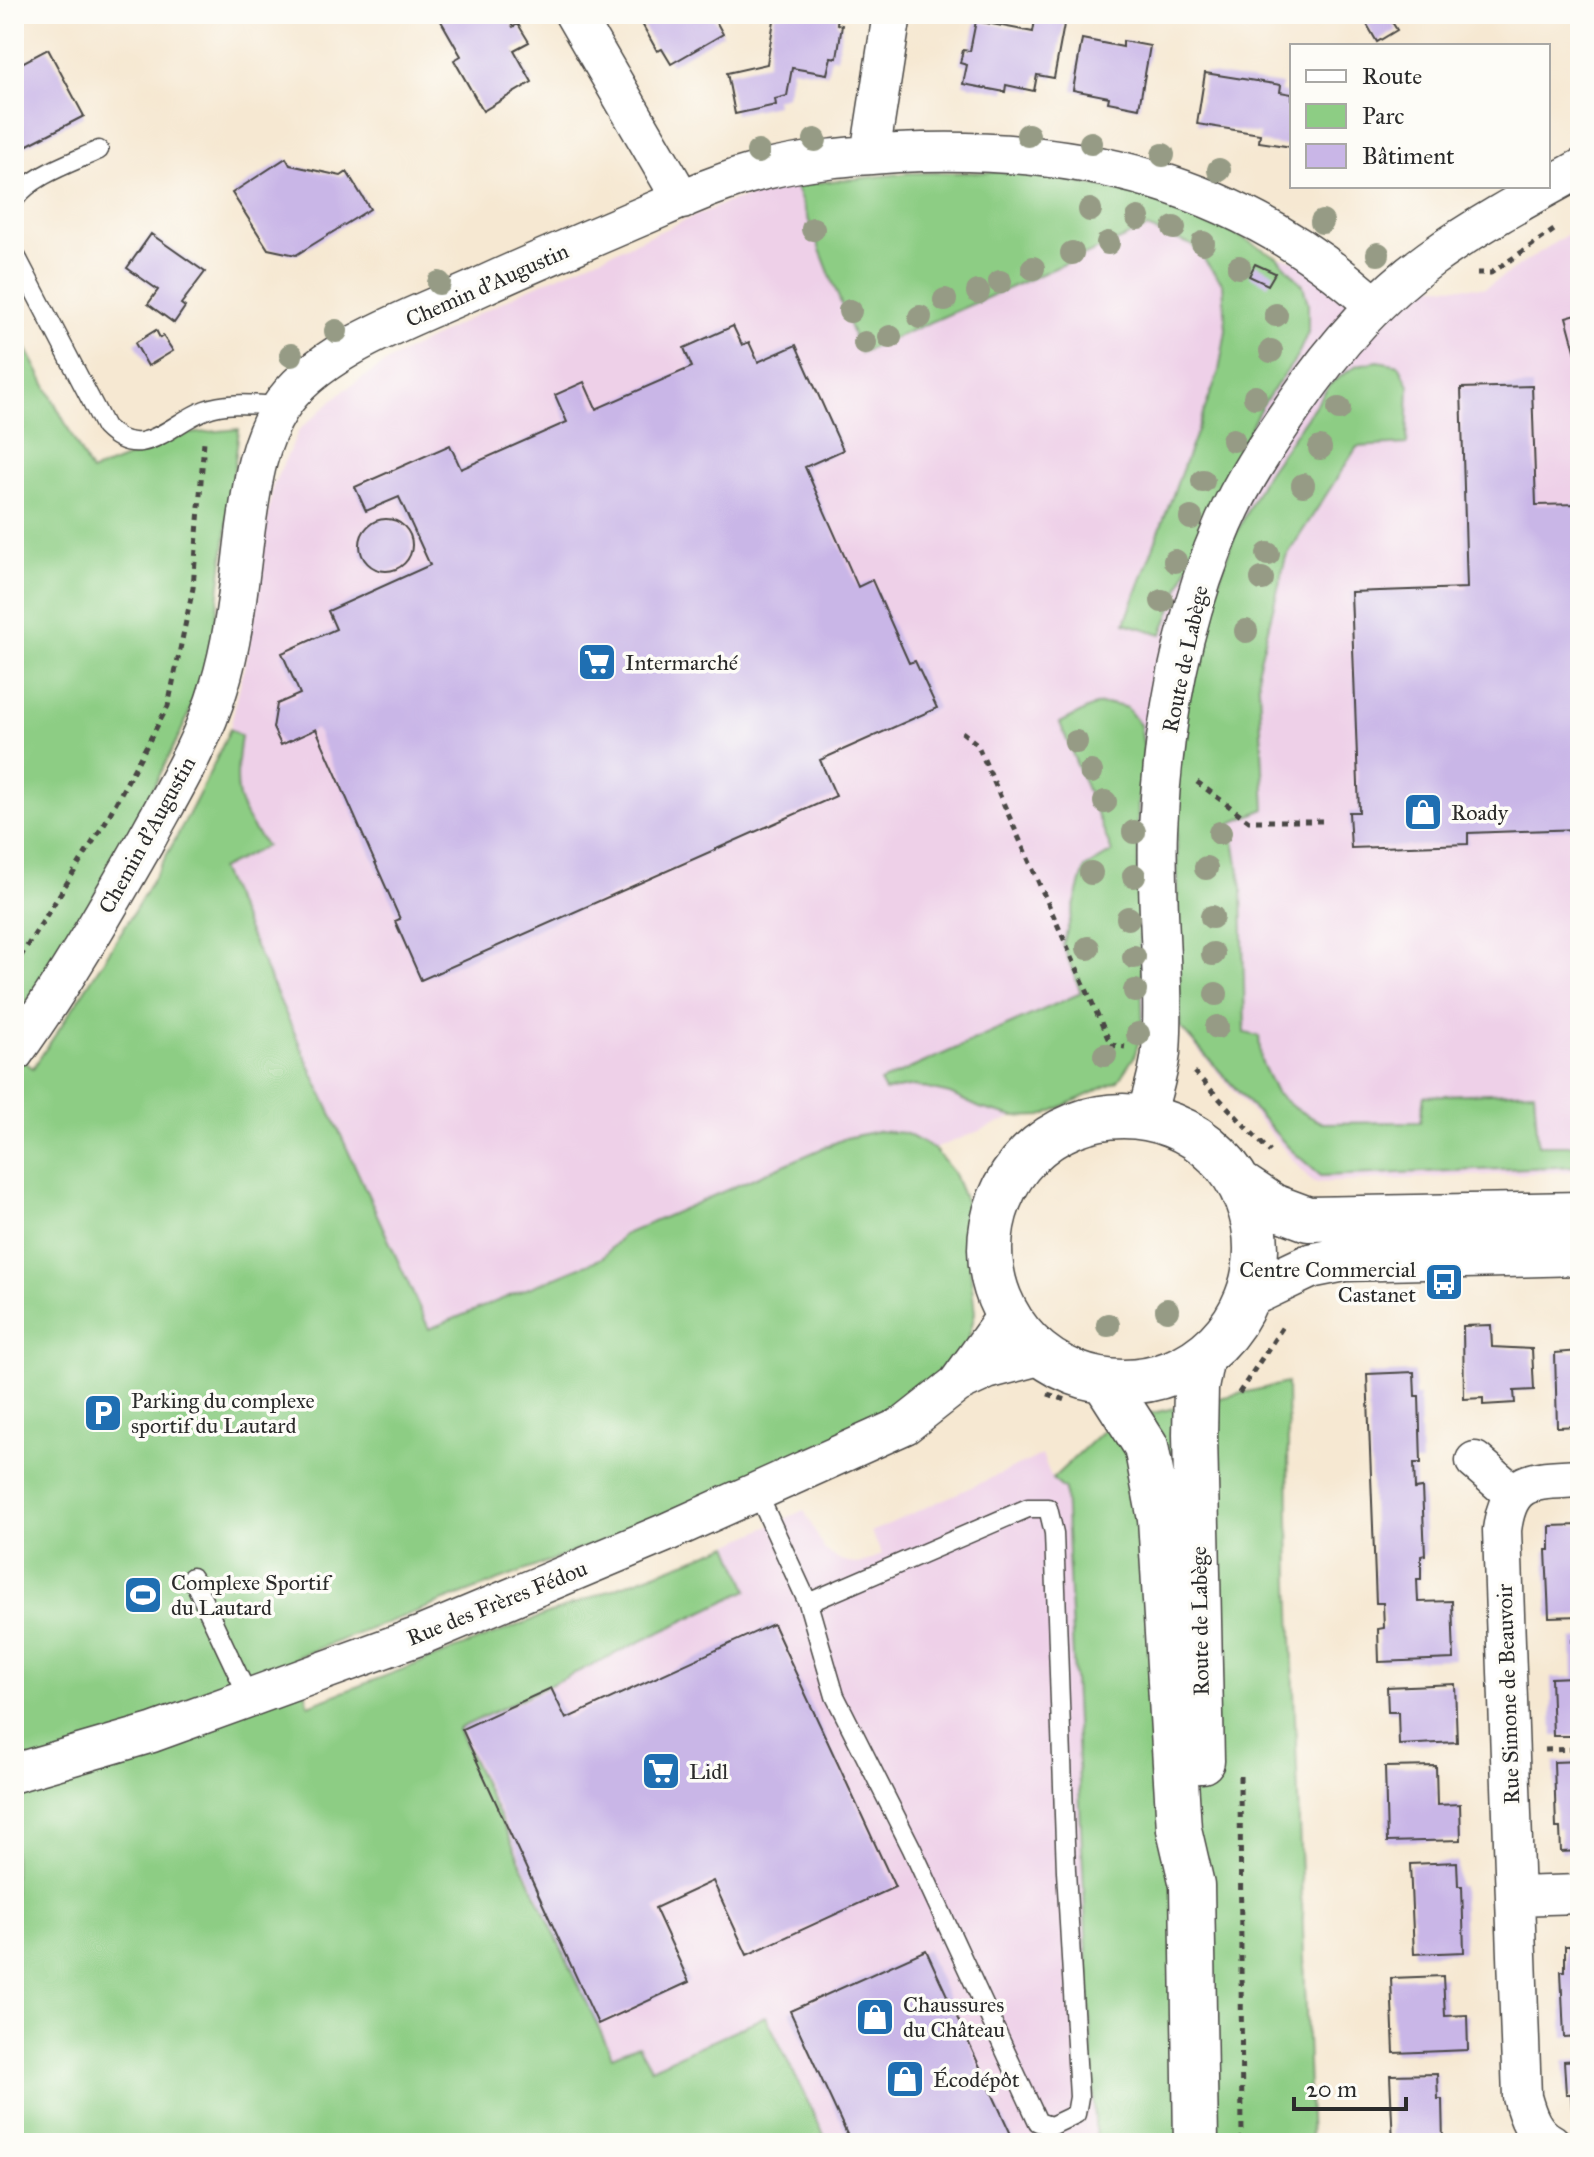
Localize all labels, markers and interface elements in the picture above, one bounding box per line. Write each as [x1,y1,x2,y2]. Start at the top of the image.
legend [1290,44,1550,188]
text: Route [1362,61,1422,91]
text: Parc [1362,101,1404,131]
text: Bâtiment [1362,141,1455,171]
street label: Chemin d'Augustin [401,237,573,333]
street label: Route de Labège [1156,583,1214,735]
supermarket icon: Intermarché [576,641,618,683]
place label: Intermarché [625,649,739,676]
street label: Chemin d'Augustin [93,752,201,918]
shop icon: Roady [1402,791,1444,833]
place label: Roady [1451,799,1509,826]
place label: Centre Commercial Castanet [1239,1256,1416,1308]
bus stop icon: Centre Commercial Castanet [1423,1261,1465,1303]
place label: Parking du complexe sportif du Lautard [131,1387,315,1439]
parking icon: Parking du complexe sportif du Lautard [82,1392,124,1434]
street label: Route de Labège [1185,1546,1215,1696]
street label: Rue des Frères Fédou [403,1554,591,1651]
place label: Complexe Sportif du Lautard [171,1569,333,1621]
sports icon: Complexe Sportif du Lautard [122,1574,164,1616]
street label: Rue Simone de Beauvoir [1491,1583,1525,1805]
supermarket icon: Lidl [640,1750,682,1792]
place label: Lidl [689,1758,728,1785]
place label: Chaussures du Château [903,1991,1005,2043]
shop icon: Chaussures du Château [854,1996,896,2038]
shop icon: Écodépôt [884,2058,926,2100]
scale bar [1294,2061,1406,2111]
place label: Écodépôt [933,2066,1020,2093]
text: 20 m [1306,2074,1357,2104]

